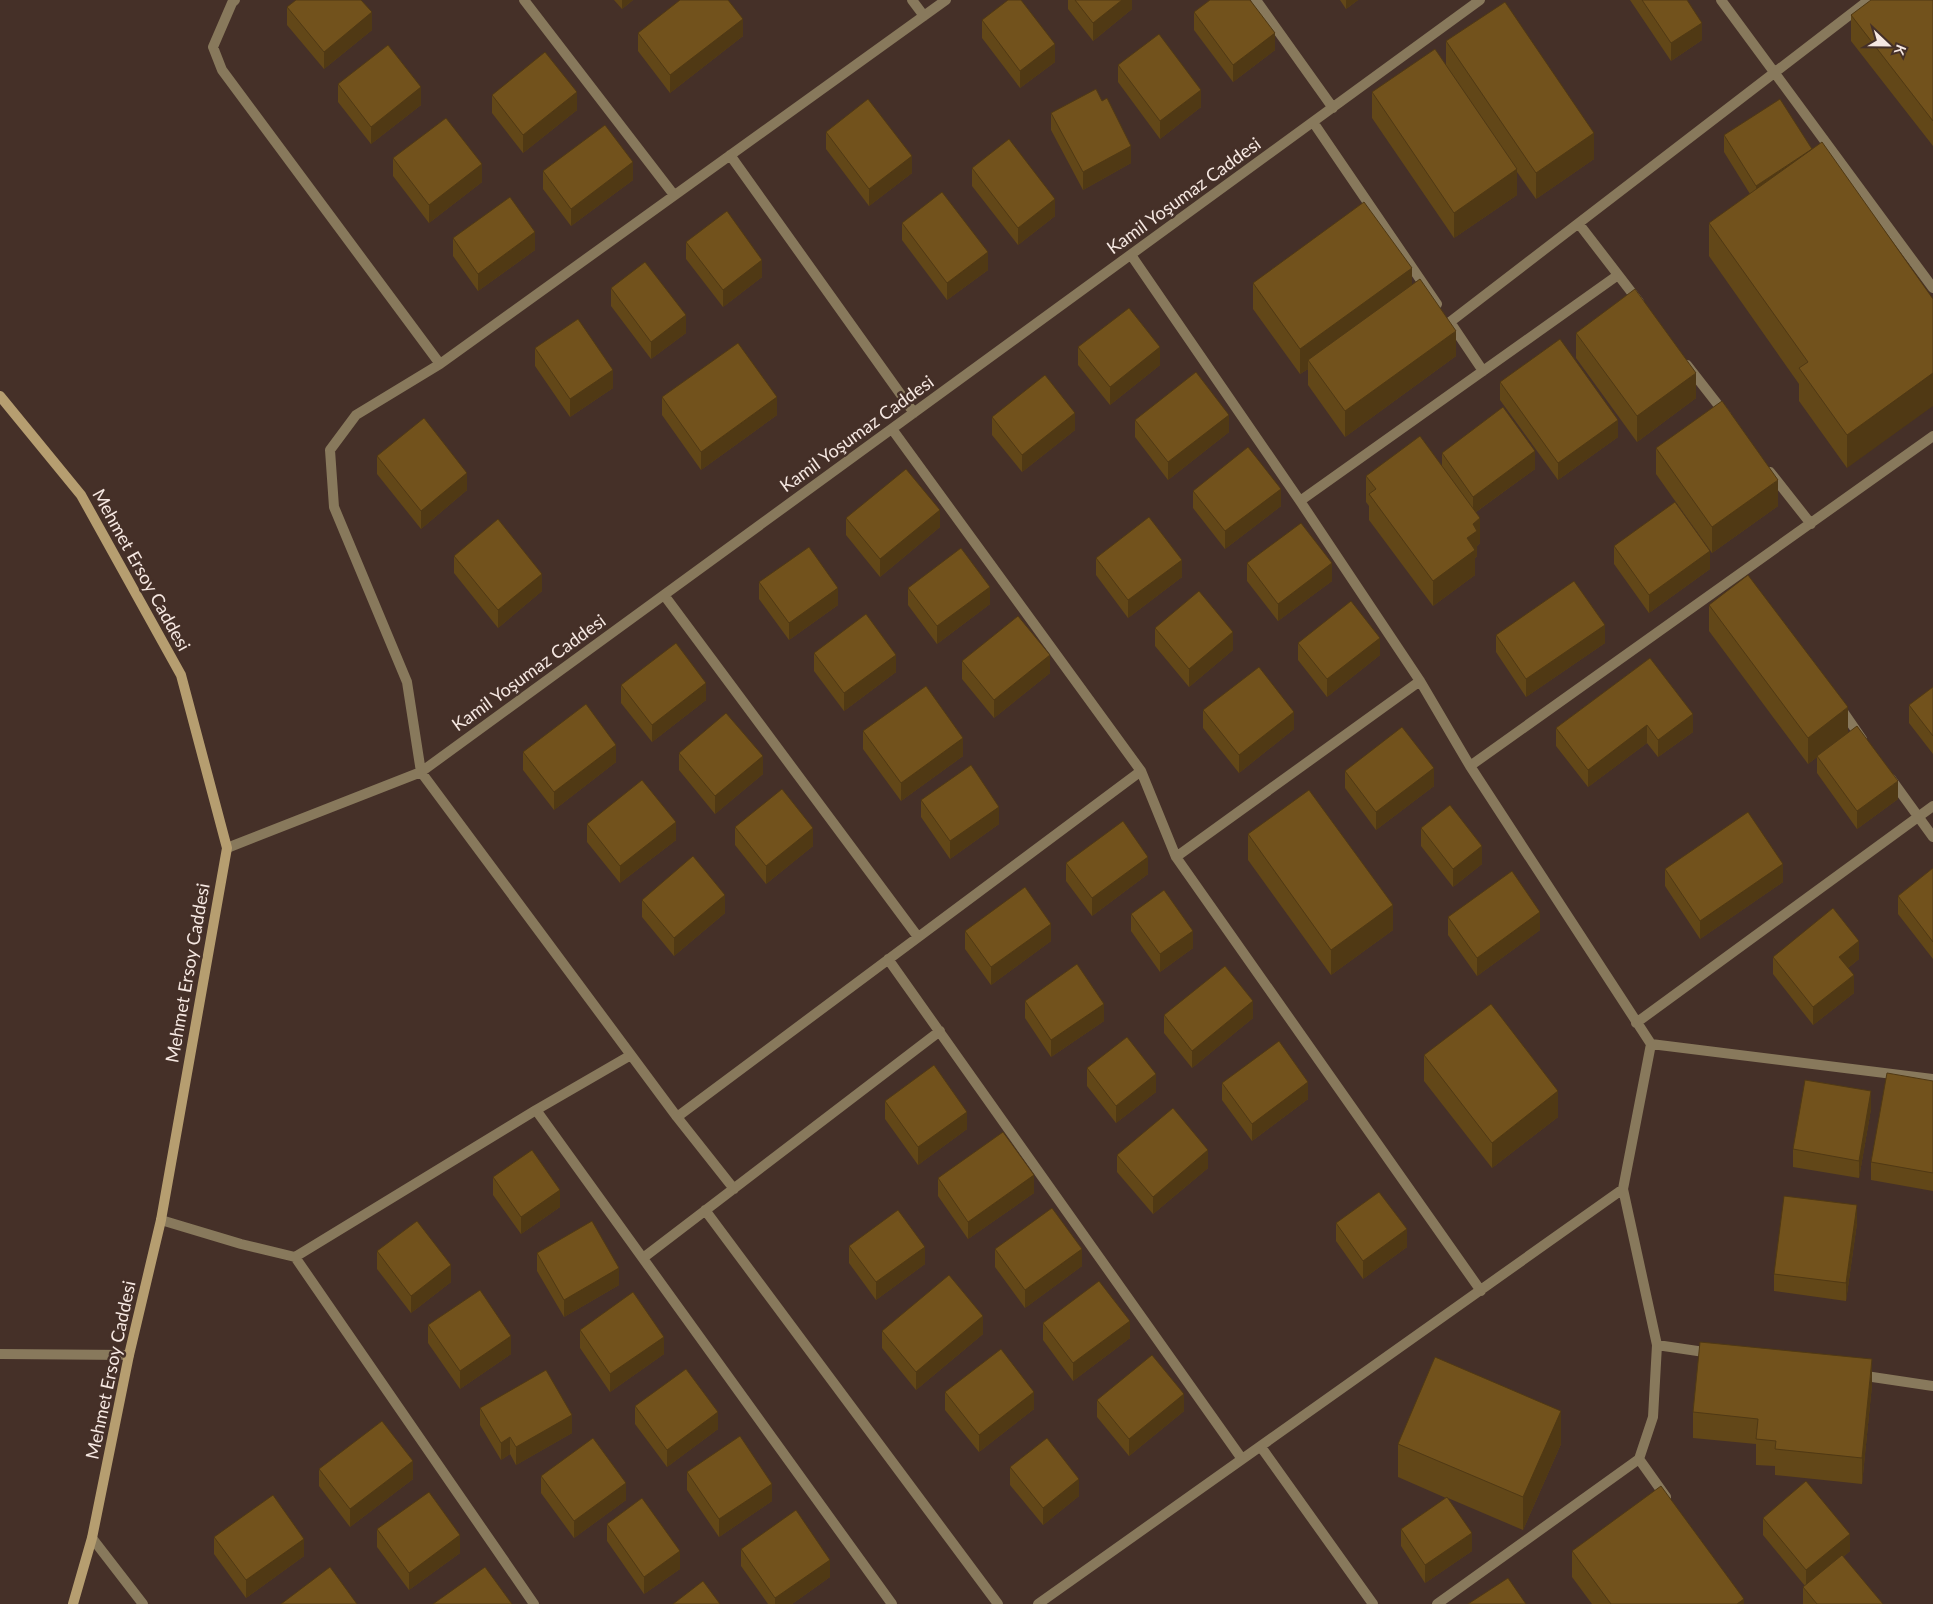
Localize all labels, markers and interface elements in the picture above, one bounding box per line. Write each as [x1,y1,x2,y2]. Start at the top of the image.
north arrow [1863,20,1913,70]
text: K [1891,42,1910,58]
street label: Kamil Yoşumaz Caddesi [1102,132,1265,258]
street label: Kamil Yoşumaz Caddesi [775,370,938,496]
street label: Mehmet Ersoy Caddesi [88,485,196,654]
street label: Kamil Yoşumaz Caddesi [447,609,610,735]
street label: Mehmet Ersoy Caddesi [160,881,214,1064]
street label: Mehmet Ersoy Caddesi [80,1279,140,1461]

